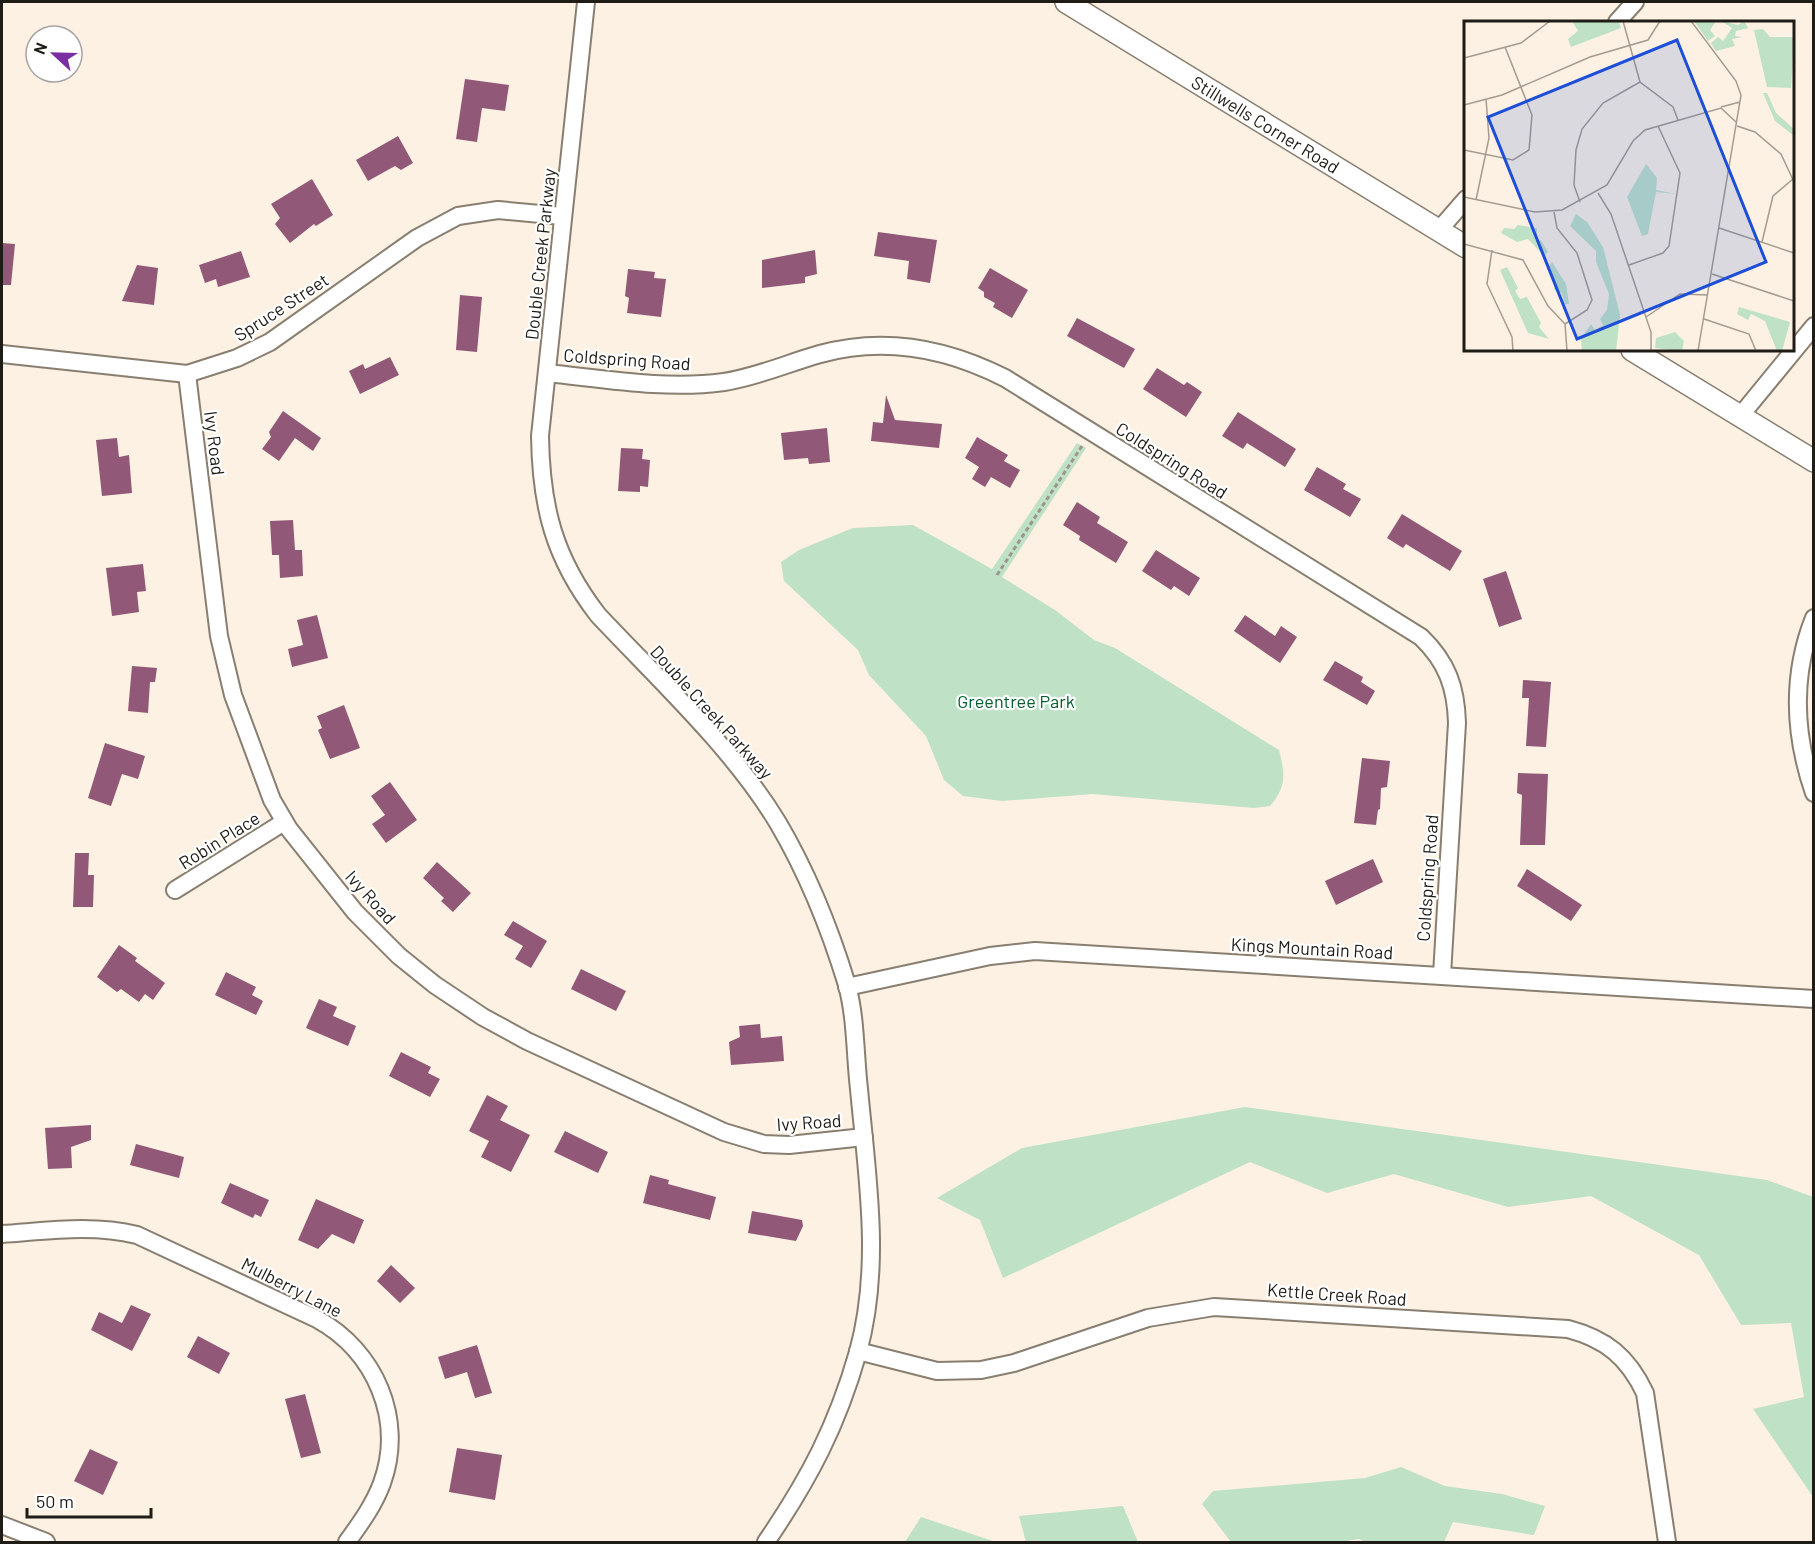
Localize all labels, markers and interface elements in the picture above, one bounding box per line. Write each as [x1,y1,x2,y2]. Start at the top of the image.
inset map [1464,21,1794,351]
north arrow [24,24,84,84]
text: N [29,40,50,57]
street label: Stillwells Corner Road [1188,71,1343,178]
street label: Double Creek Parkway [520,167,560,341]
street label: Spruce Street [230,268,332,346]
street label: Coldspring Road [563,344,691,374]
street label: Ivy Road [200,409,230,477]
street label: Coldspring Road [1112,417,1232,503]
street label: Double Creek Parkway [646,641,778,783]
park label: Greentree Park [957,690,1075,712]
street label: Robin Place [174,806,264,874]
street label: Coldspring Road [1412,814,1442,942]
street label: Ivy Road [341,866,401,928]
street label: Kings Mountain Road [1230,933,1394,963]
street label: Ivy Road [776,1109,842,1135]
street label: Mulberry Lane [238,1252,346,1322]
street label: Kettle Creek Road [1267,1278,1407,1310]
scale bar [27,1481,152,1519]
text: 50 m [36,1490,74,1512]

